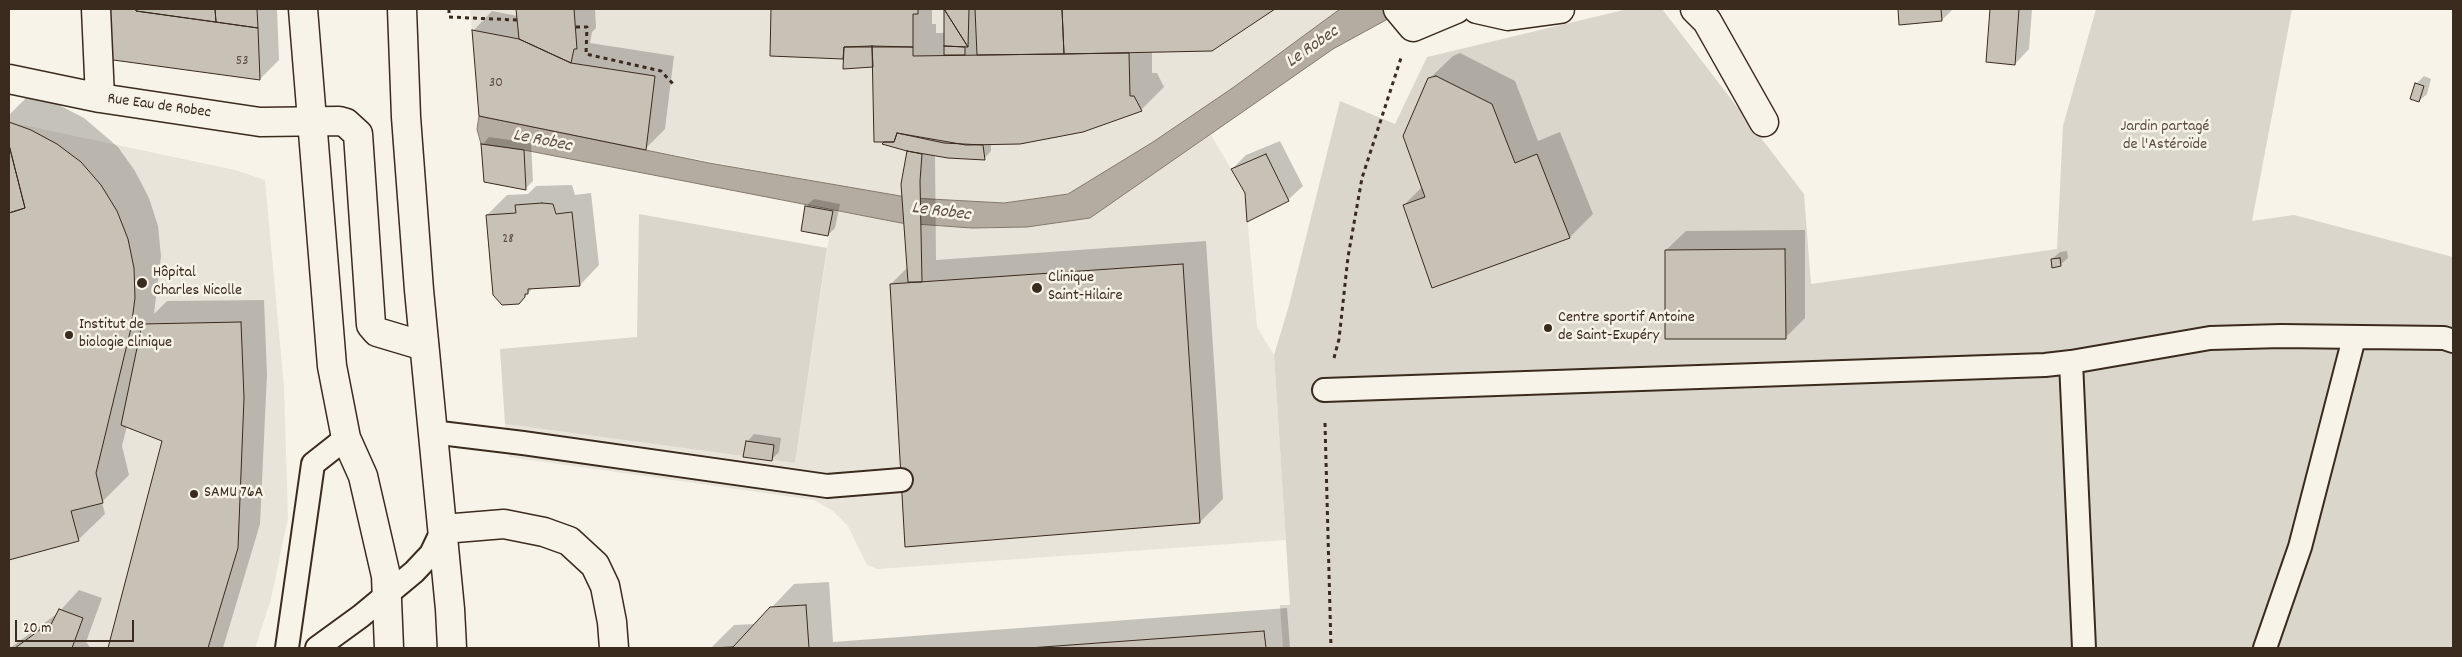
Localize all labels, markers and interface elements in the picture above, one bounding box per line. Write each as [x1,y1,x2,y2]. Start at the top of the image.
water label: Le Robec [1283,22,1343,74]
house number: 53 [236,54,248,70]
house number: 30 [489,76,503,92]
street label: Rue Eau de Robec [106,90,212,124]
park label: Jardin partagé de l'Astéroïde [2121,118,2209,156]
water label: Le Robec [511,126,573,158]
water label: Le Robec [910,199,972,227]
house number: 28 [502,232,514,248]
place label: Hôpital Charles Nicolle [153,264,242,302]
place label: Clinique Saint-Hilaire [1048,269,1123,307]
marker: Hôpital Charles Nicolle [135,276,149,290]
marker: Clinique Saint-Hilaire [1030,281,1044,295]
place label: Centre sportif Antoine de Saint-Exupéry [1558,309,1695,347]
place label: Institut de biologie clinique [79,316,172,354]
marker: Centre sportif Antoine de Saint-Exupéry [1542,322,1554,334]
marker: Institut de biologie clinique [63,329,75,341]
place label: SAMU 76A [204,484,263,504]
marker: SAMU 76A [188,488,200,500]
scale bar [18,610,136,642]
text: 20 m [23,618,51,640]

